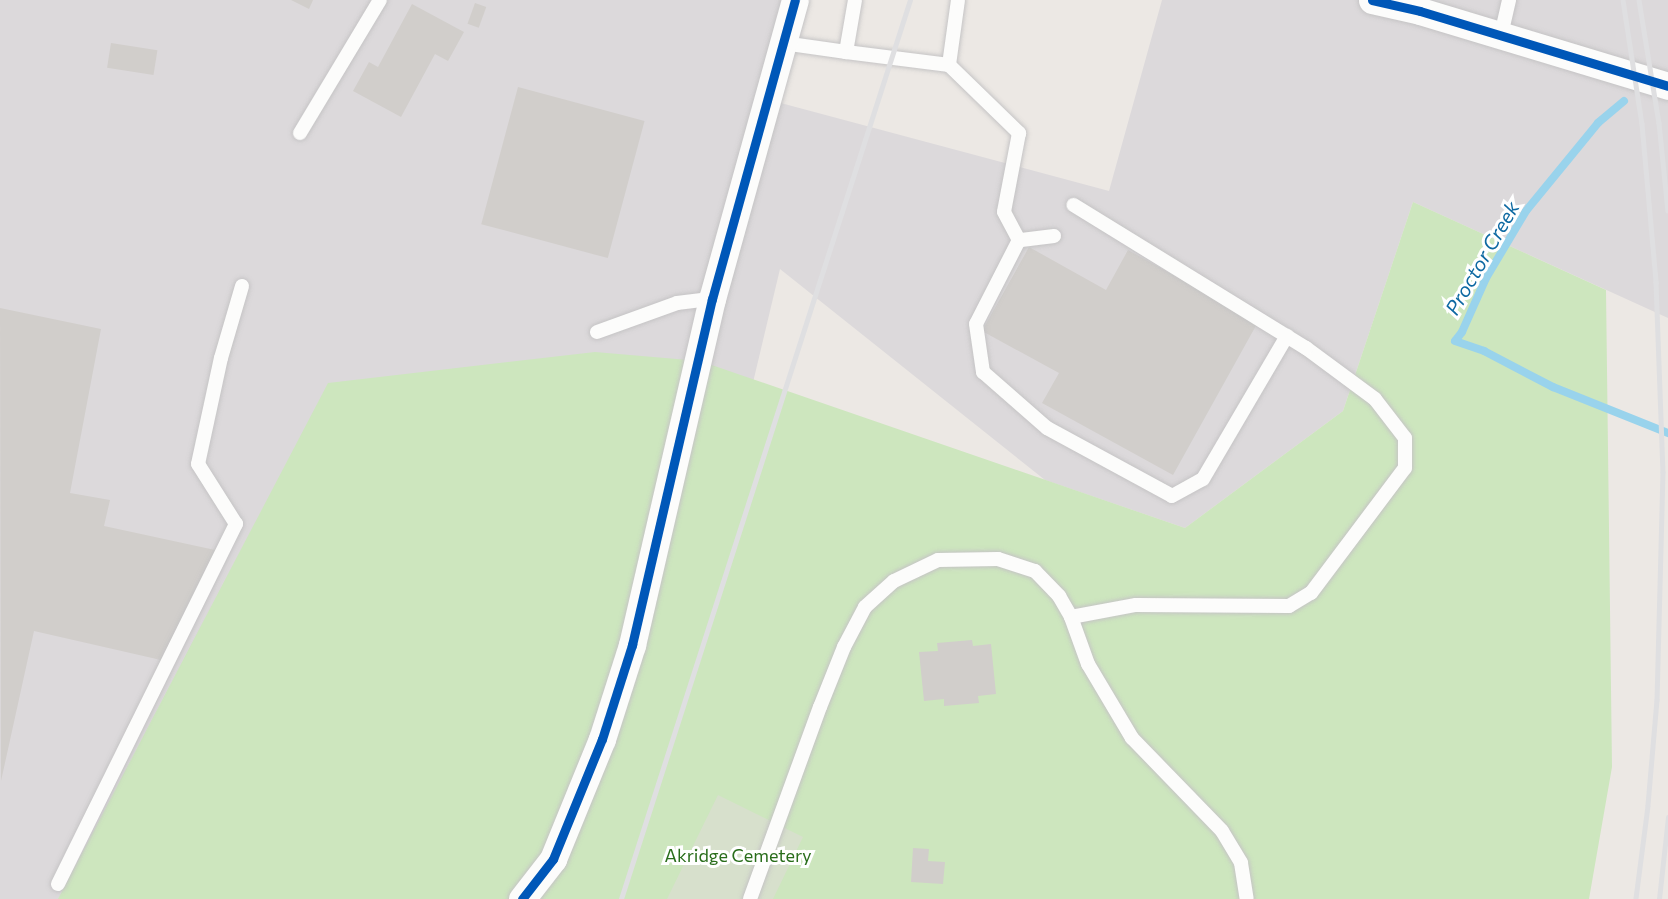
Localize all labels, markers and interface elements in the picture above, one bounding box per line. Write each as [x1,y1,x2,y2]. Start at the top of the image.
water label: Proctor Creek [1440,197,1524,319]
park label: Akridge Cemetery [664,844,812,866]

